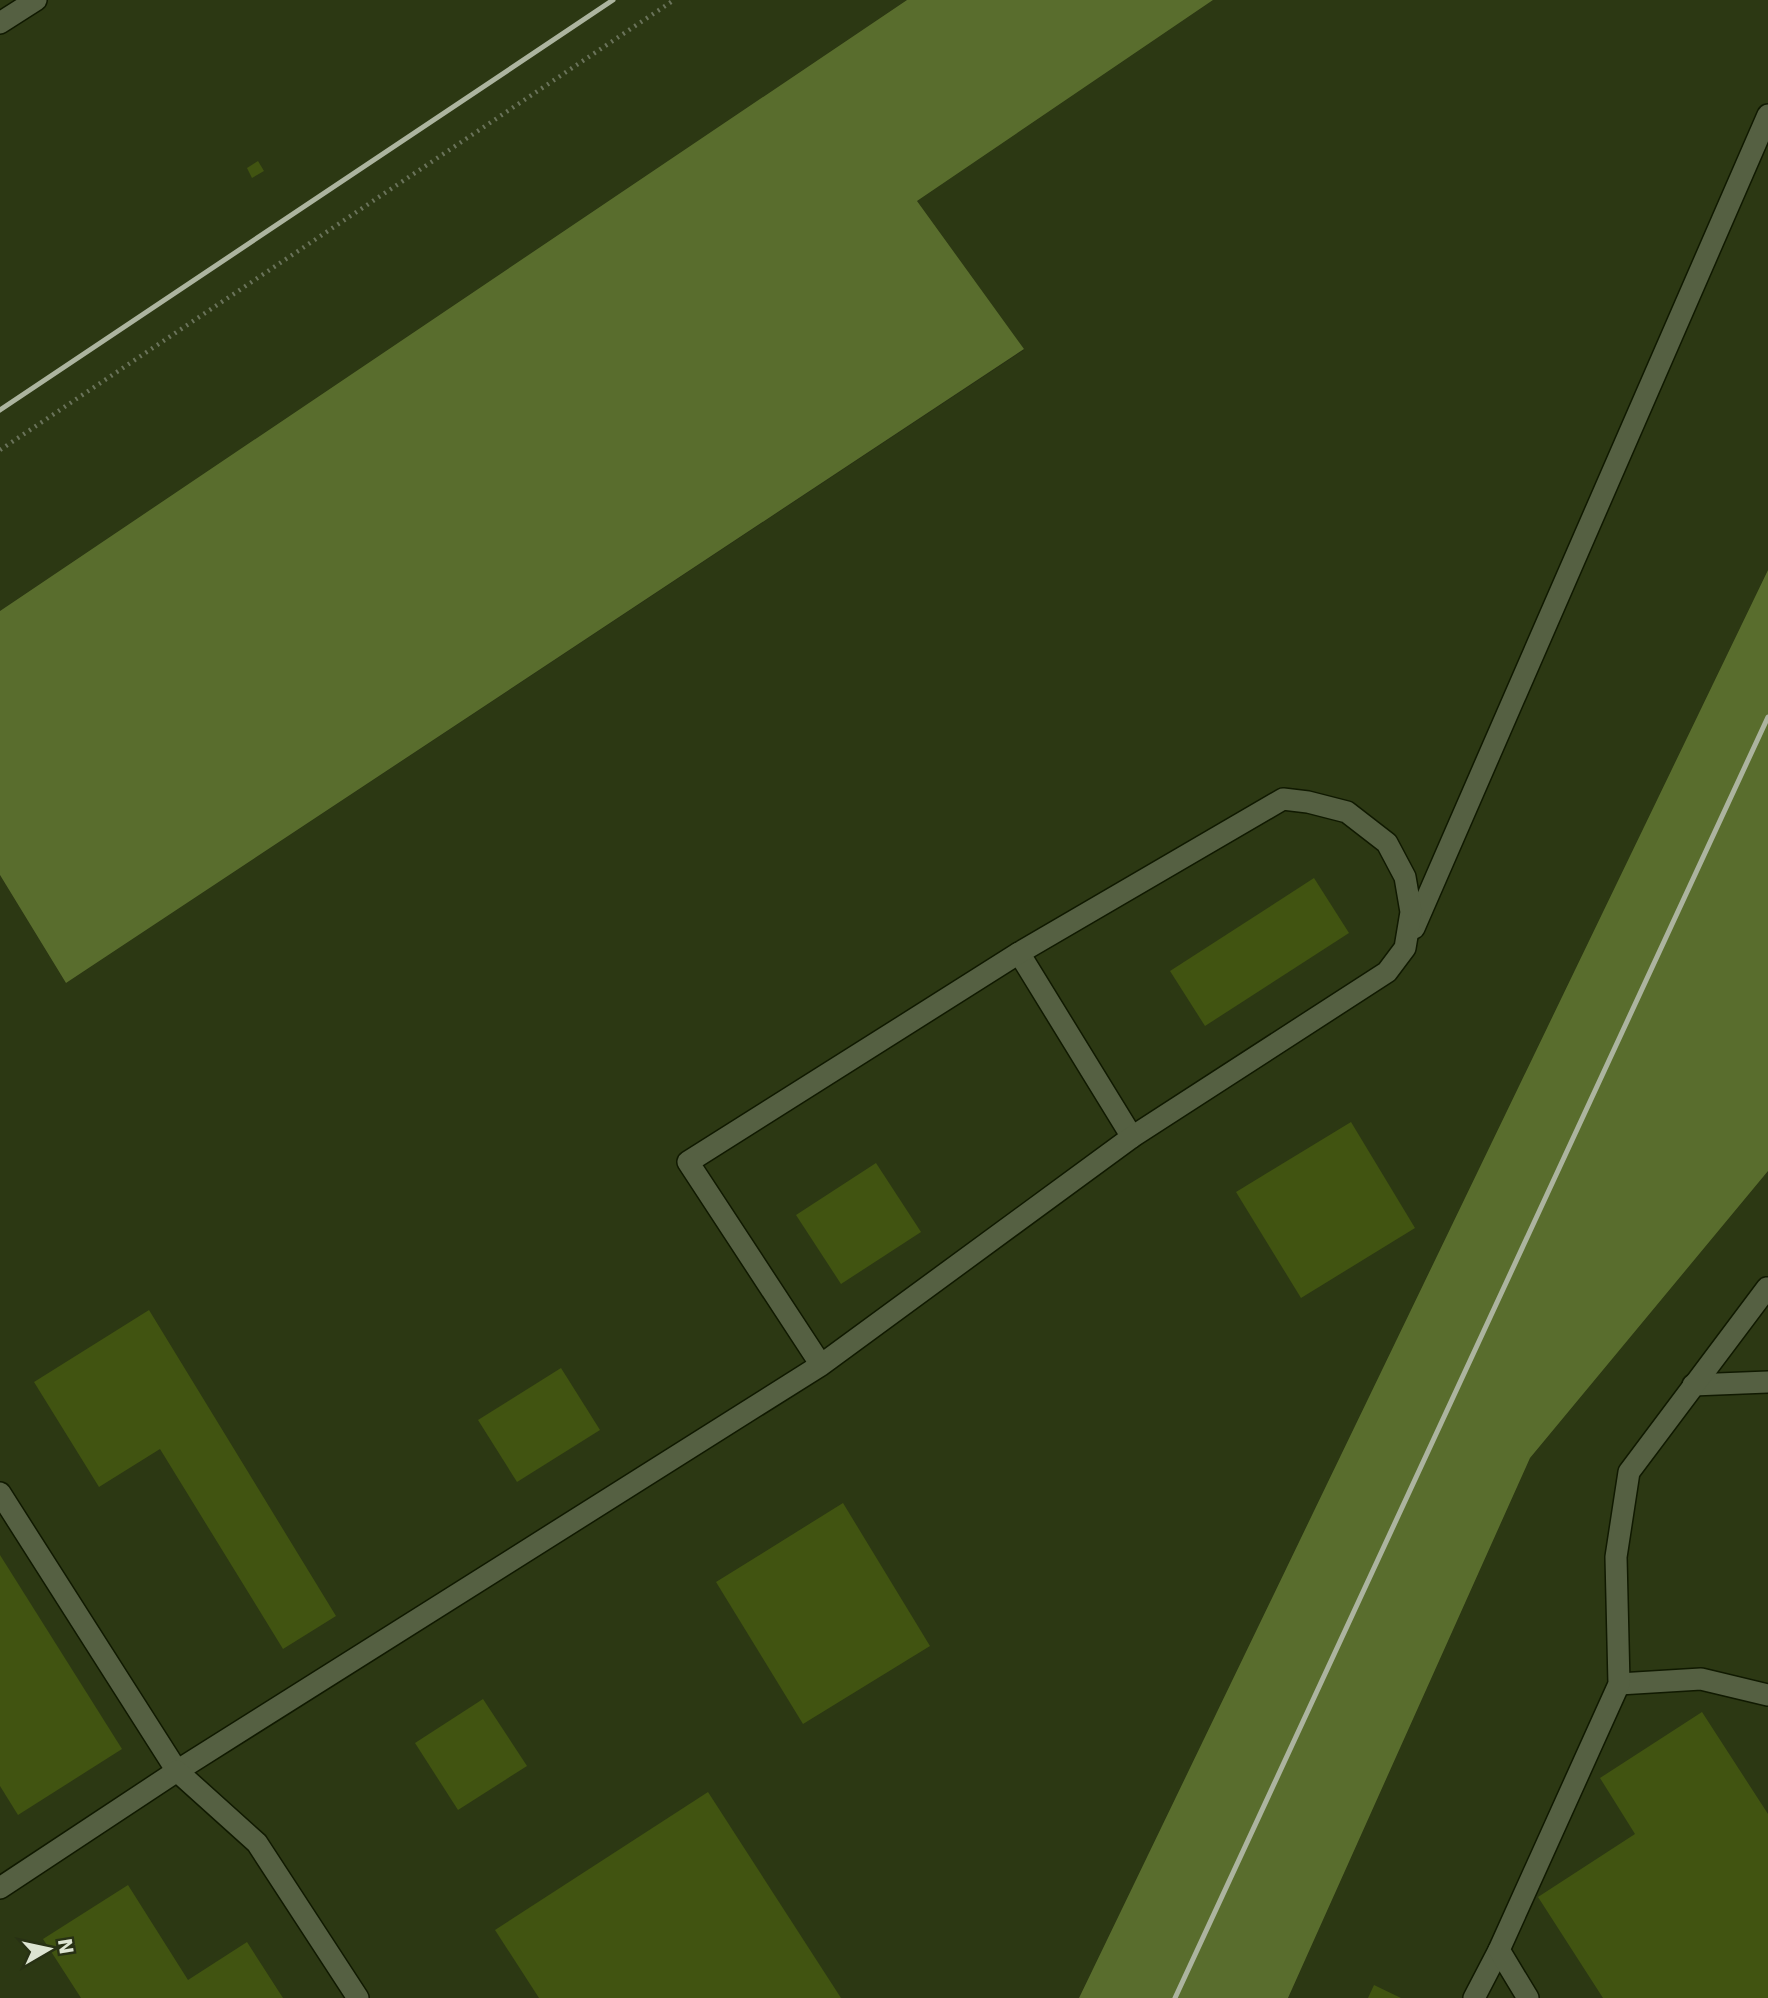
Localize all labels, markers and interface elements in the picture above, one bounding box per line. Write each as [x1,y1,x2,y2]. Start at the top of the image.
north arrow [14,1914,84,1984]
text: N [54,1937,78,1956]

